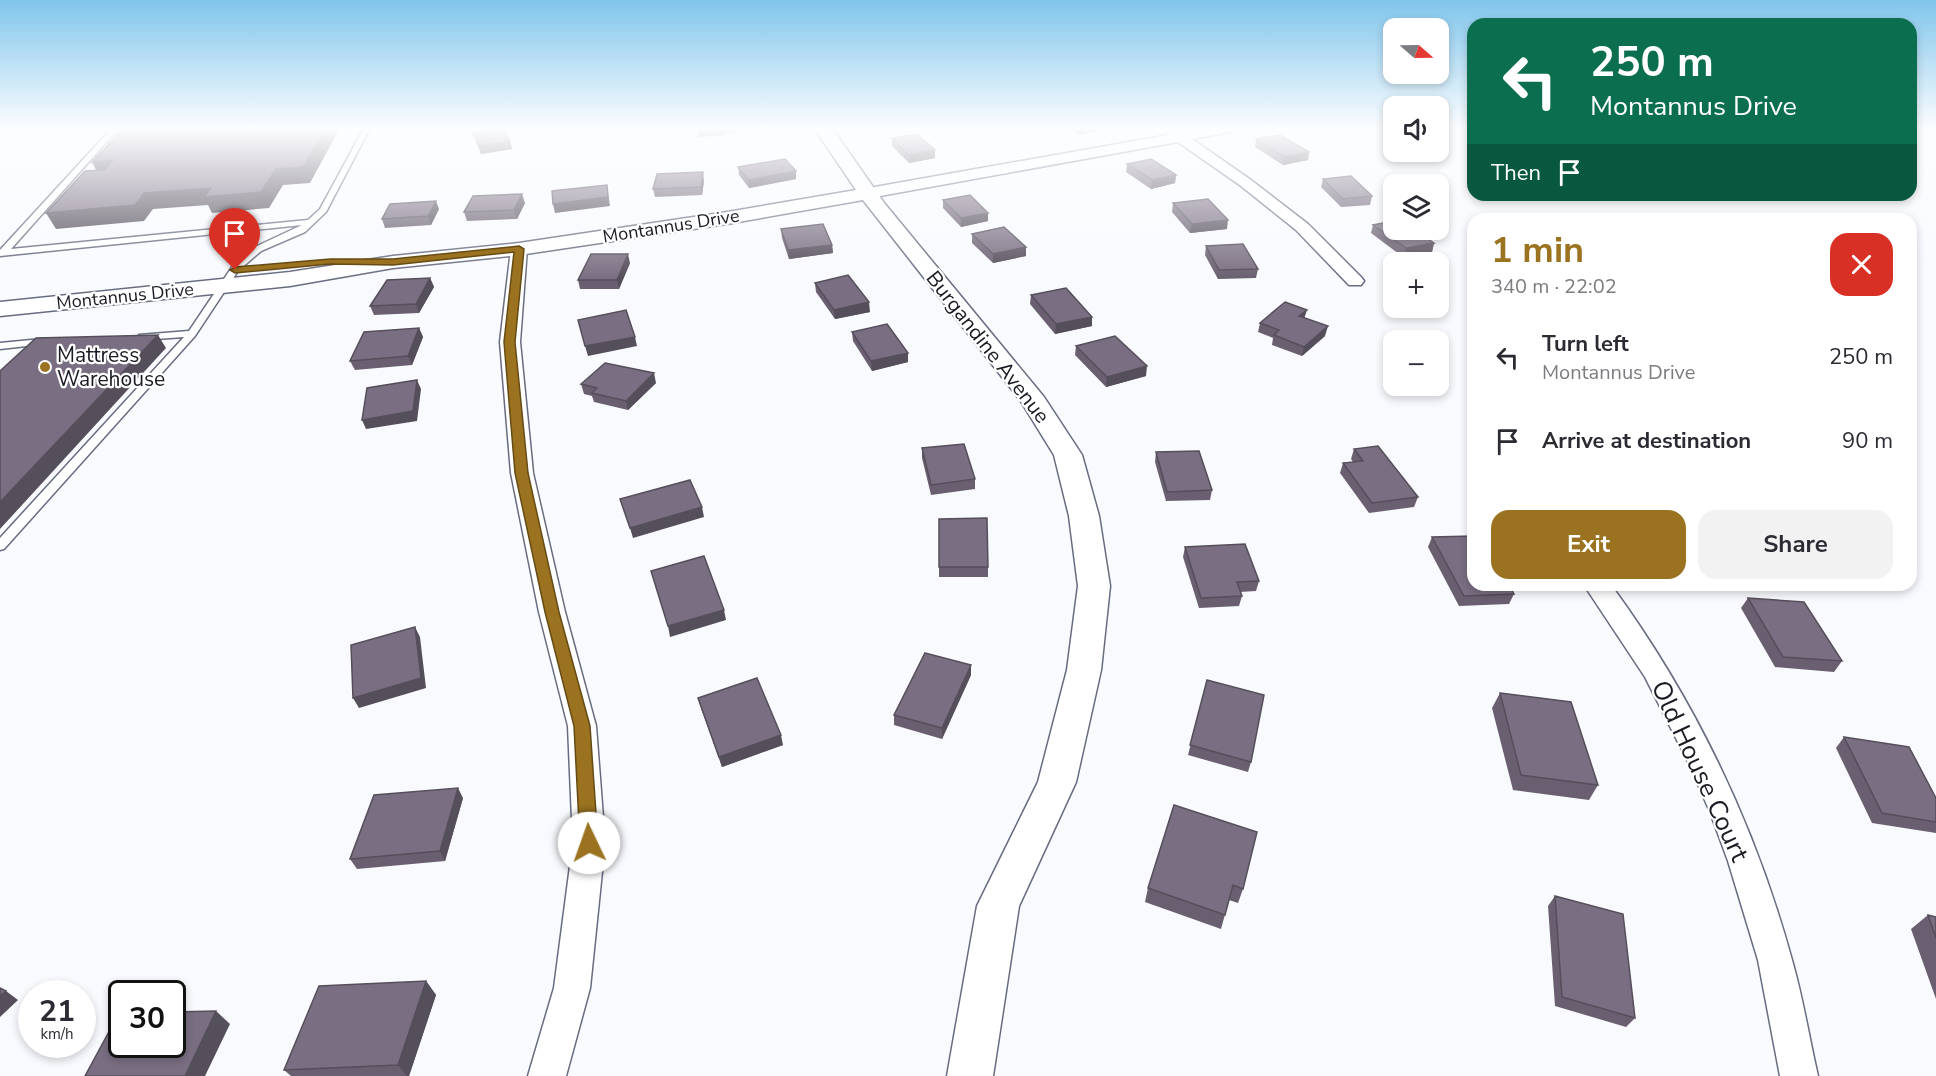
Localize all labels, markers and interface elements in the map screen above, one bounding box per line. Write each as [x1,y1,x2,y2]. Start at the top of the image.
north arrow [1383,18,1449,84]
map controls [1383,18,1449,396]
text: 250 m [1590,34,1714,91]
icon: left [1491,42,1569,120]
text: Montannus Drive [1590,88,1797,125]
button: sound [1383,96,1449,162]
icon: arrive [1553,156,1586,189]
text: Then [1491,158,1541,188]
button: layers [1383,174,1449,240]
street label: Montannus Drive [601,203,741,249]
pin [209,208,260,270]
icon: arrive [218,217,251,250]
text: 1 min [1491,226,1584,275]
button: close [1830,233,1893,296]
button: + [1383,252,1449,318]
street label: Burgandine Avenue [920,265,1056,429]
text: 340 m · 22:02 [1491,273,1617,300]
street label: Montannus Drive [55,277,195,315]
text: Turn left [1542,329,1629,359]
button: − [1383,330,1449,396]
place label: Mattress Warehouse [57,341,165,393]
icon: left [1491,341,1524,374]
text: 250 m [1829,342,1893,372]
text: Montannus Drive [1542,359,1695,386]
marker: Mattress Warehouse [38,360,52,374]
icon: arrive [1491,425,1524,458]
text: Arrive at destination [1542,426,1751,456]
text: 90 m [1842,426,1893,456]
button: Exit [1491,510,1686,579]
button: Share [1698,510,1893,579]
street label: Old House Court [1643,675,1758,868]
position arrow [557,811,621,875]
speed limit sign: 30 [108,980,186,1058]
text: 21 [39,991,75,1032]
text: km/h [40,1024,74,1044]

